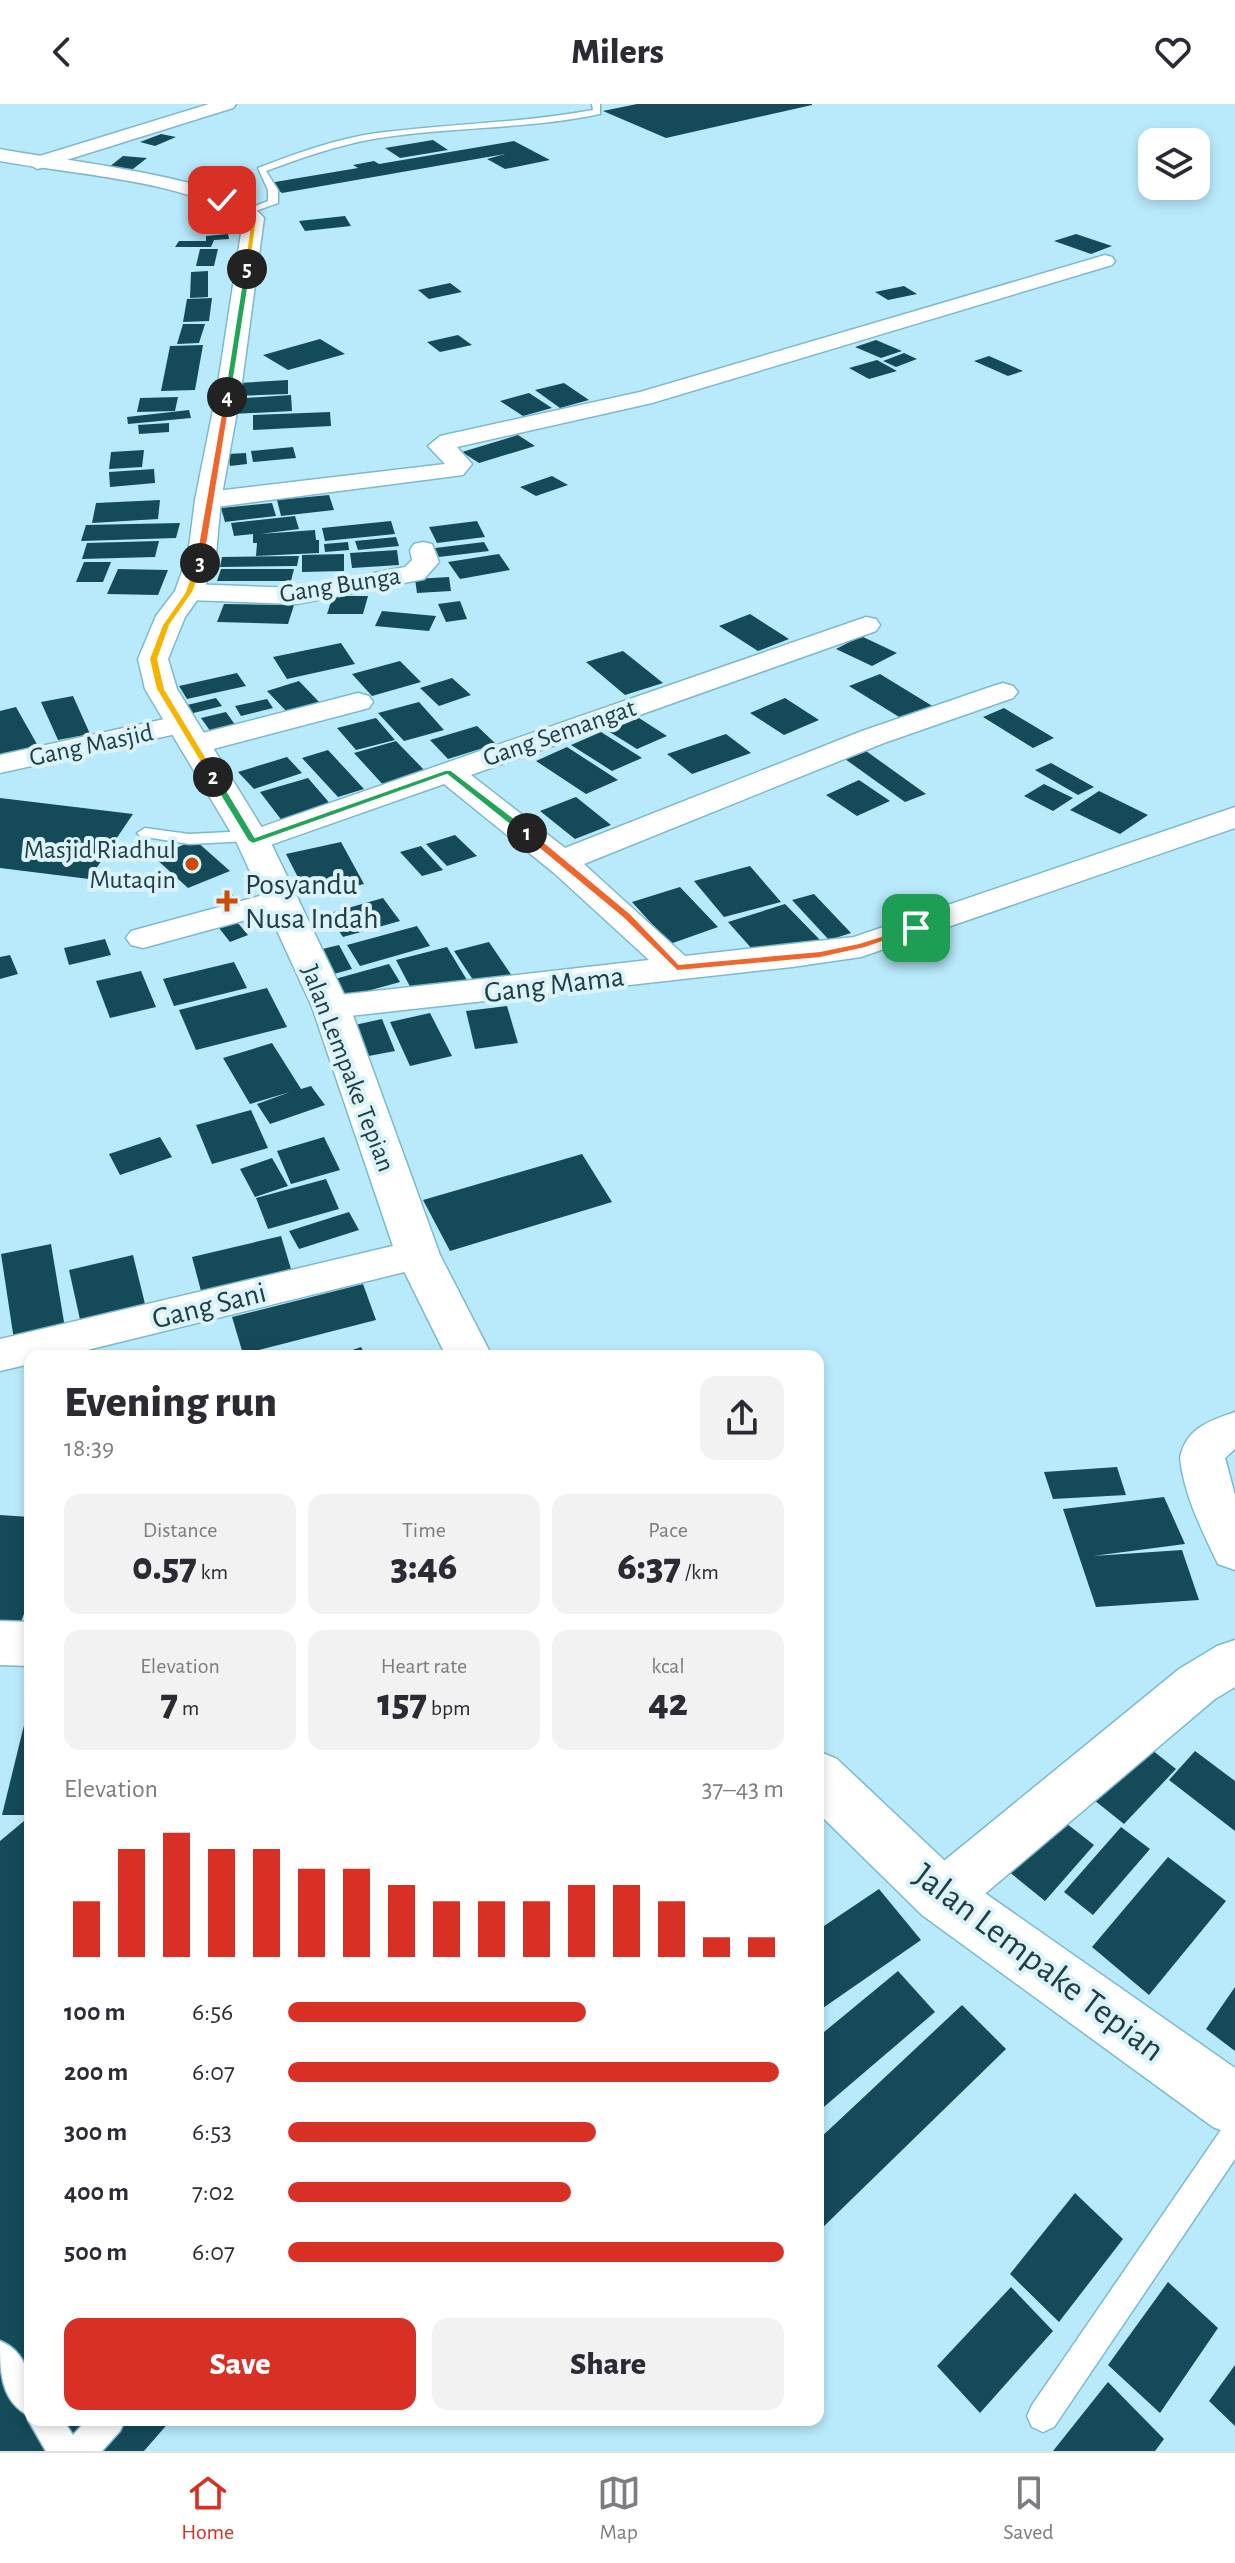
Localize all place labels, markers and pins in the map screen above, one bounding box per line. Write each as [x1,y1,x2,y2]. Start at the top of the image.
pin [188,166,256,234]
pin: 5 [227,249,267,289]
pin: 4 [207,377,247,417]
pin: 3 [180,543,220,583]
pin: 2 [193,757,233,797]
pin: 1 [507,813,547,853]
place label: Masjid Riadhul Mutaqin [24,837,176,893]
marker: Masjid Riadhul Mutaqin [183,855,201,873]
place label: Posyandu Nusa Indah [245,870,379,934]
marker: Posyandu Nusa Indah [216,890,238,912]
pin [882,894,950,962]

